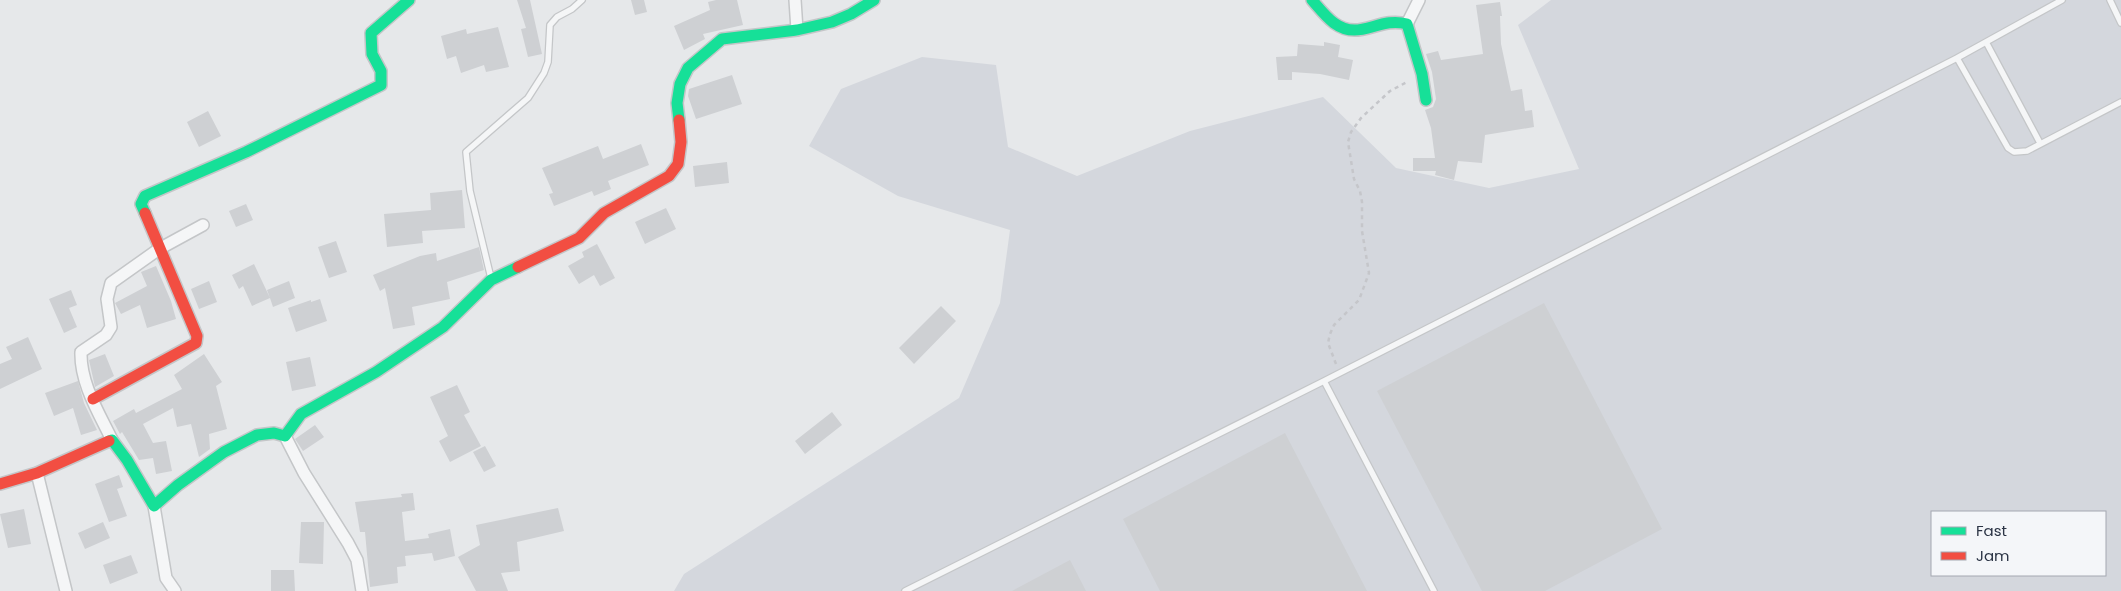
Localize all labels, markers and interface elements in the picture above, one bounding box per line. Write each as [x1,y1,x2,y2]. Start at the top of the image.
legend [1931,511,2106,576]
text: Fast [1976,520,2007,541]
text: Jam [1976,545,2010,566]

